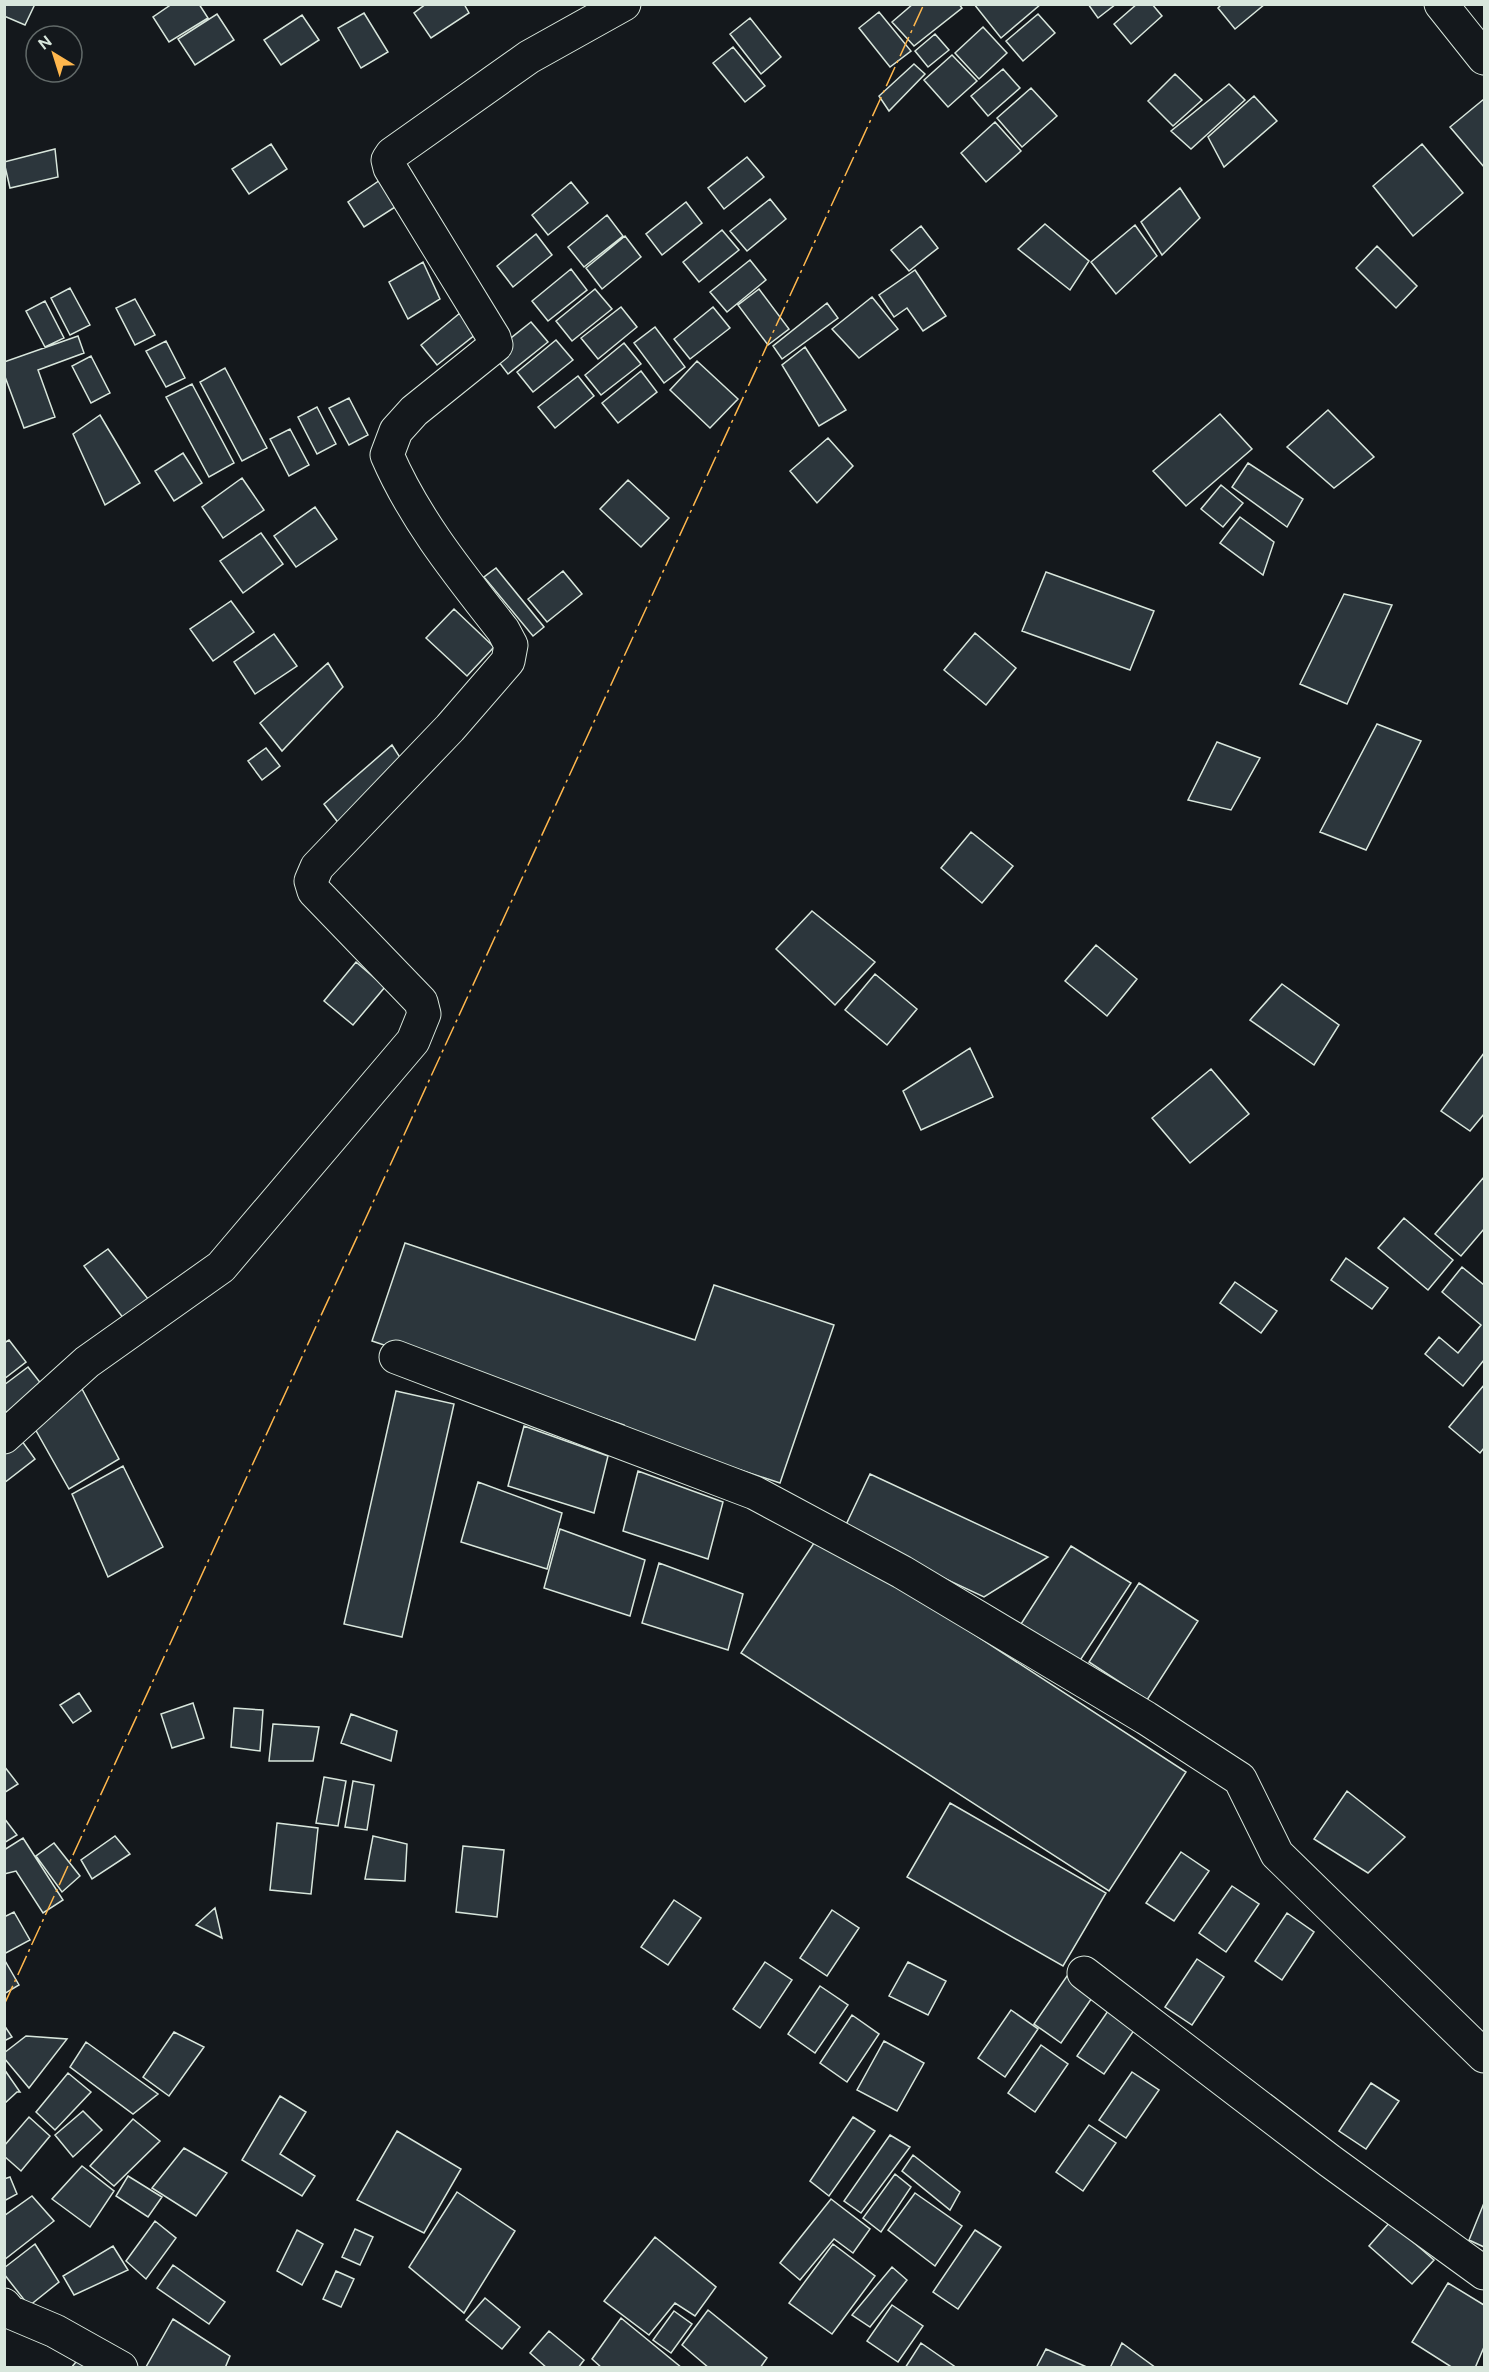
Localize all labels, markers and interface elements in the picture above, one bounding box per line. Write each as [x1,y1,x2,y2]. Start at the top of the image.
north arrow [24,24,84,84]
text: N [34,31,56,54]

